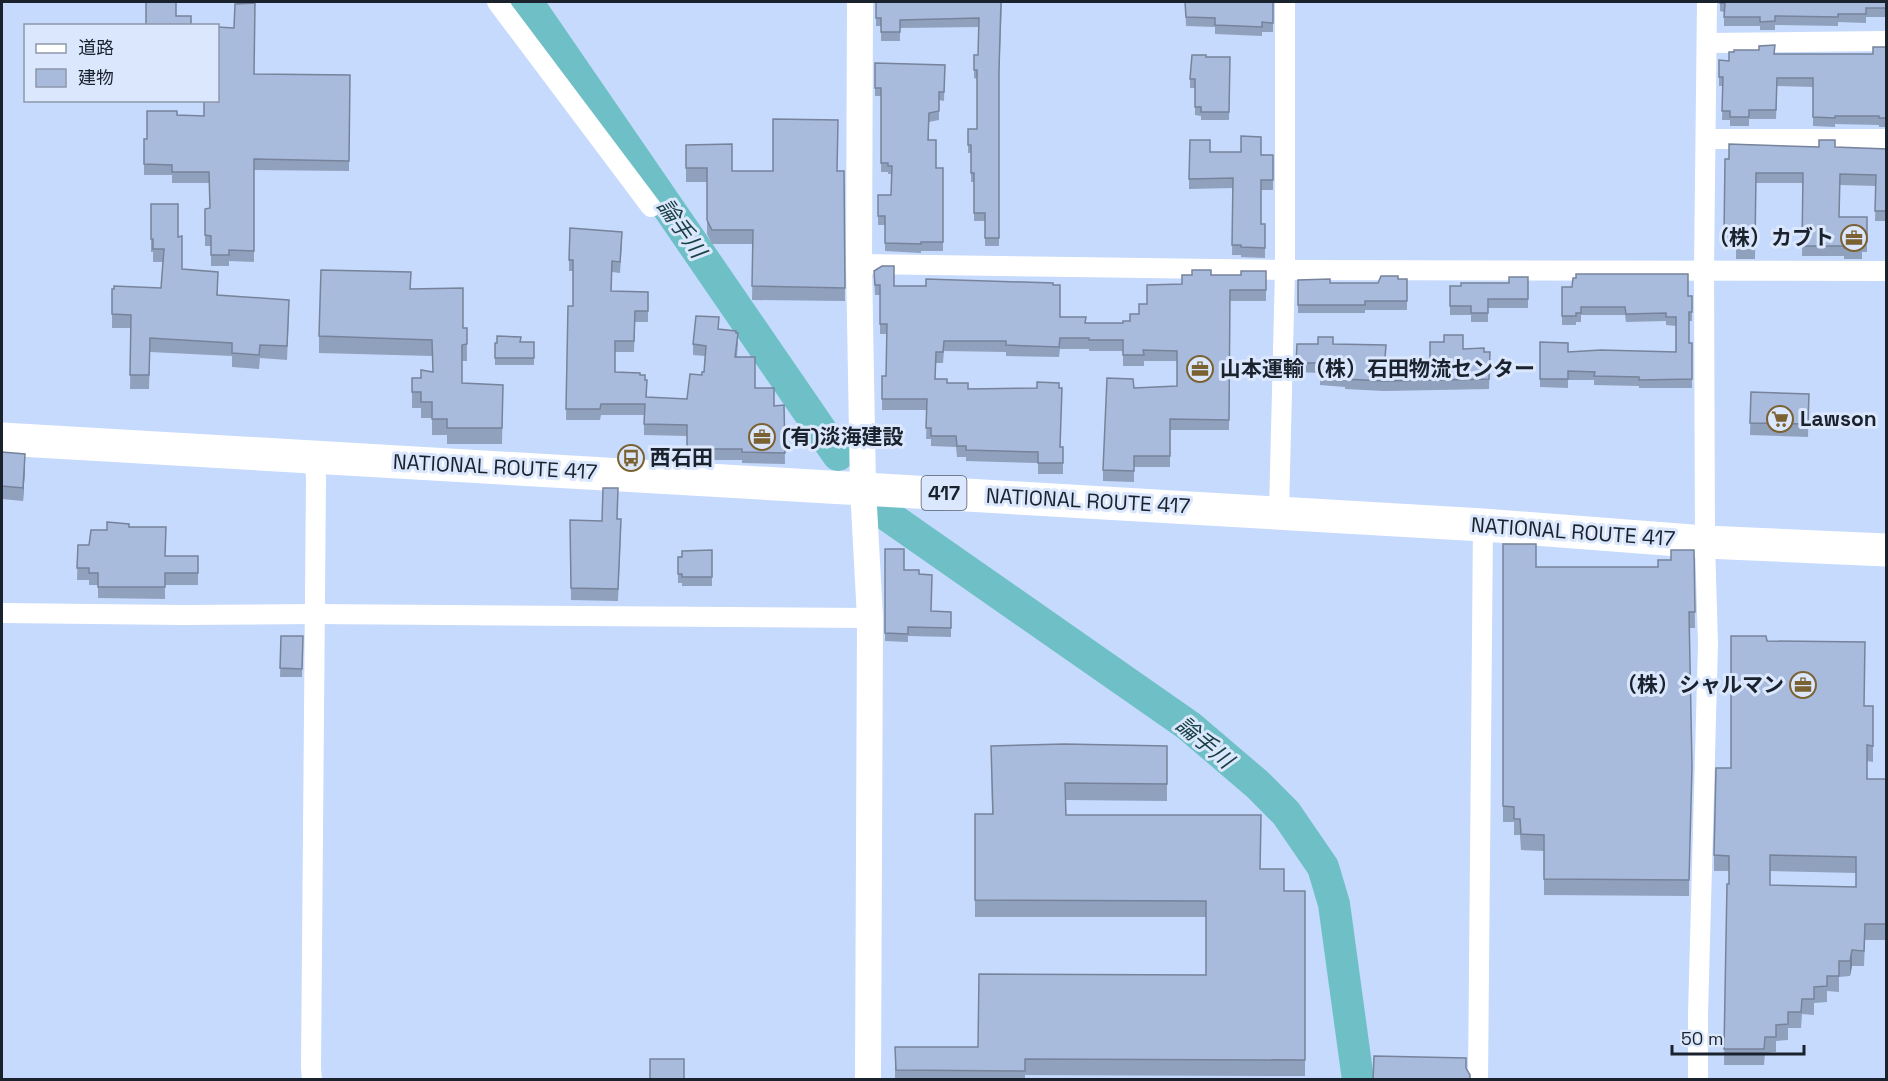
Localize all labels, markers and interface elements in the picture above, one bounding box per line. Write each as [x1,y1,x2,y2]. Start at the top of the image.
legend [24,24,219,102]
text: 道路 [78,36,114,59]
text: 建物 [78,66,114,89]
water label: 論手川 [652,193,714,265]
office icon: （株）カブト [1839,223,1869,253]
place label: （株）カブト [1708,224,1834,251]
office icon: 山本運輸（株）石田物流センター [1185,354,1215,384]
place label: 山本運輸（株）石田物流センター [1220,355,1535,382]
supermarket icon: Lawson [1765,404,1795,434]
place label: Lawson [1800,405,1877,432]
office icon: (有)淡海建設 [747,422,777,452]
place label: (有)淡海建設 [782,423,904,450]
bus stop icon: 西石田 [616,443,646,473]
place label: 西石田 [650,444,713,471]
street label: NATIONAL ROUTE 417 [392,448,598,485]
road number: 417 [922,476,966,510]
street label: NATIONAL ROUTE 417 [985,482,1191,519]
street label: NATIONAL ROUTE 417 [1470,511,1676,552]
office icon: （株）シャルマン [1788,670,1818,700]
place label: （株）シャルマン [1616,671,1784,698]
water label: 論手川 [1171,710,1241,775]
scale bar [1672,1018,1804,1056]
text: 50 m [1681,1027,1723,1050]

